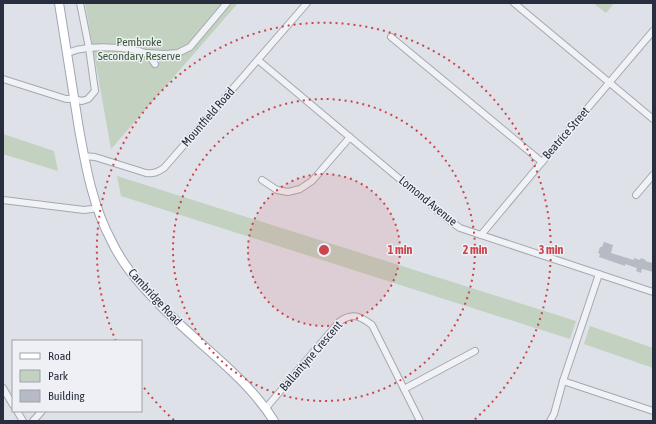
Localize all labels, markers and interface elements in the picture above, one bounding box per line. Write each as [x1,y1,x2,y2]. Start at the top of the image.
park label: Pembroke Secondary Reserve [98,35,180,63]
street label: Mountfield Road [179,85,237,149]
street label: Beatrice Street [540,104,593,162]
street label: Lomond Avenue [396,173,460,229]
centre of rings [317,243,331,257]
text: 1 min [388,243,412,257]
text: 2 min [463,243,487,257]
text: 3 min [539,243,563,257]
street label: Cambridge Road [125,266,185,328]
street label: Ballantyne Crescent [277,318,346,394]
legend [12,340,142,412]
text: Road [48,349,71,363]
text: Park [48,369,69,383]
text: Building [48,389,86,403]

